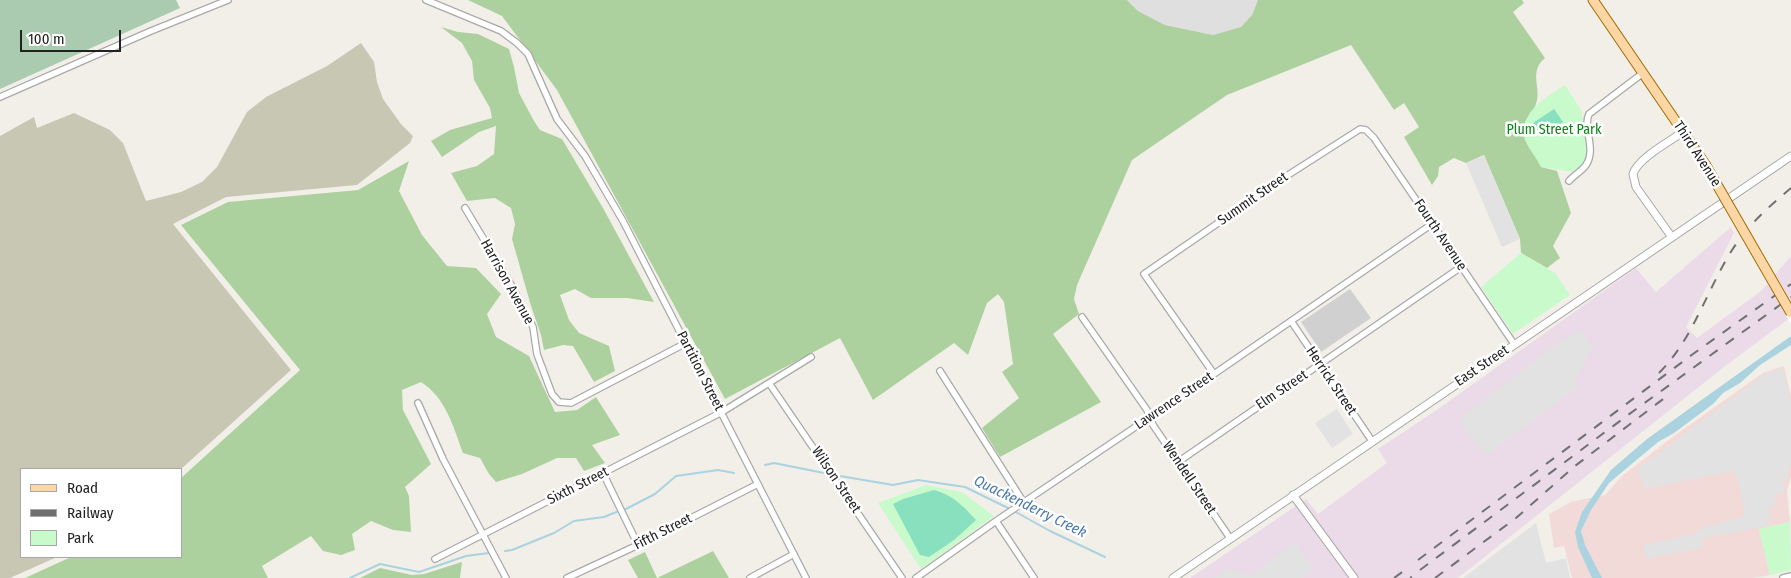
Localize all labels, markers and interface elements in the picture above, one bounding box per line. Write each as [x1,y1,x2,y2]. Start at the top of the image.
scale bar [22,20,124,52]
text: 100 m [28,30,65,48]
street label: Third Avenue [1670,118,1724,190]
park label: Plum Street Park [1507,122,1601,138]
street label: Summit Street [1215,169,1291,229]
street label: Fourth Avenue [1410,196,1470,274]
street label: Harrison Avenue [477,237,537,327]
street label: Partition Street [673,328,727,414]
street label: East Street [1452,342,1512,390]
street label: Herrick Street [1302,344,1360,418]
street label: Elm Street [1253,367,1311,413]
street label: Lawrence Street [1131,369,1217,433]
street label: Wendell Street [1159,438,1219,518]
street label: Wilson Street [808,444,864,516]
street label: Sixth Street [545,463,611,509]
legend [20,468,182,558]
water label: Quackenderry Creek [971,472,1089,542]
text: Road [67,479,98,497]
text: Railway [67,504,114,522]
street label: Fifth Street [631,510,695,554]
text: Park [67,529,94,547]

